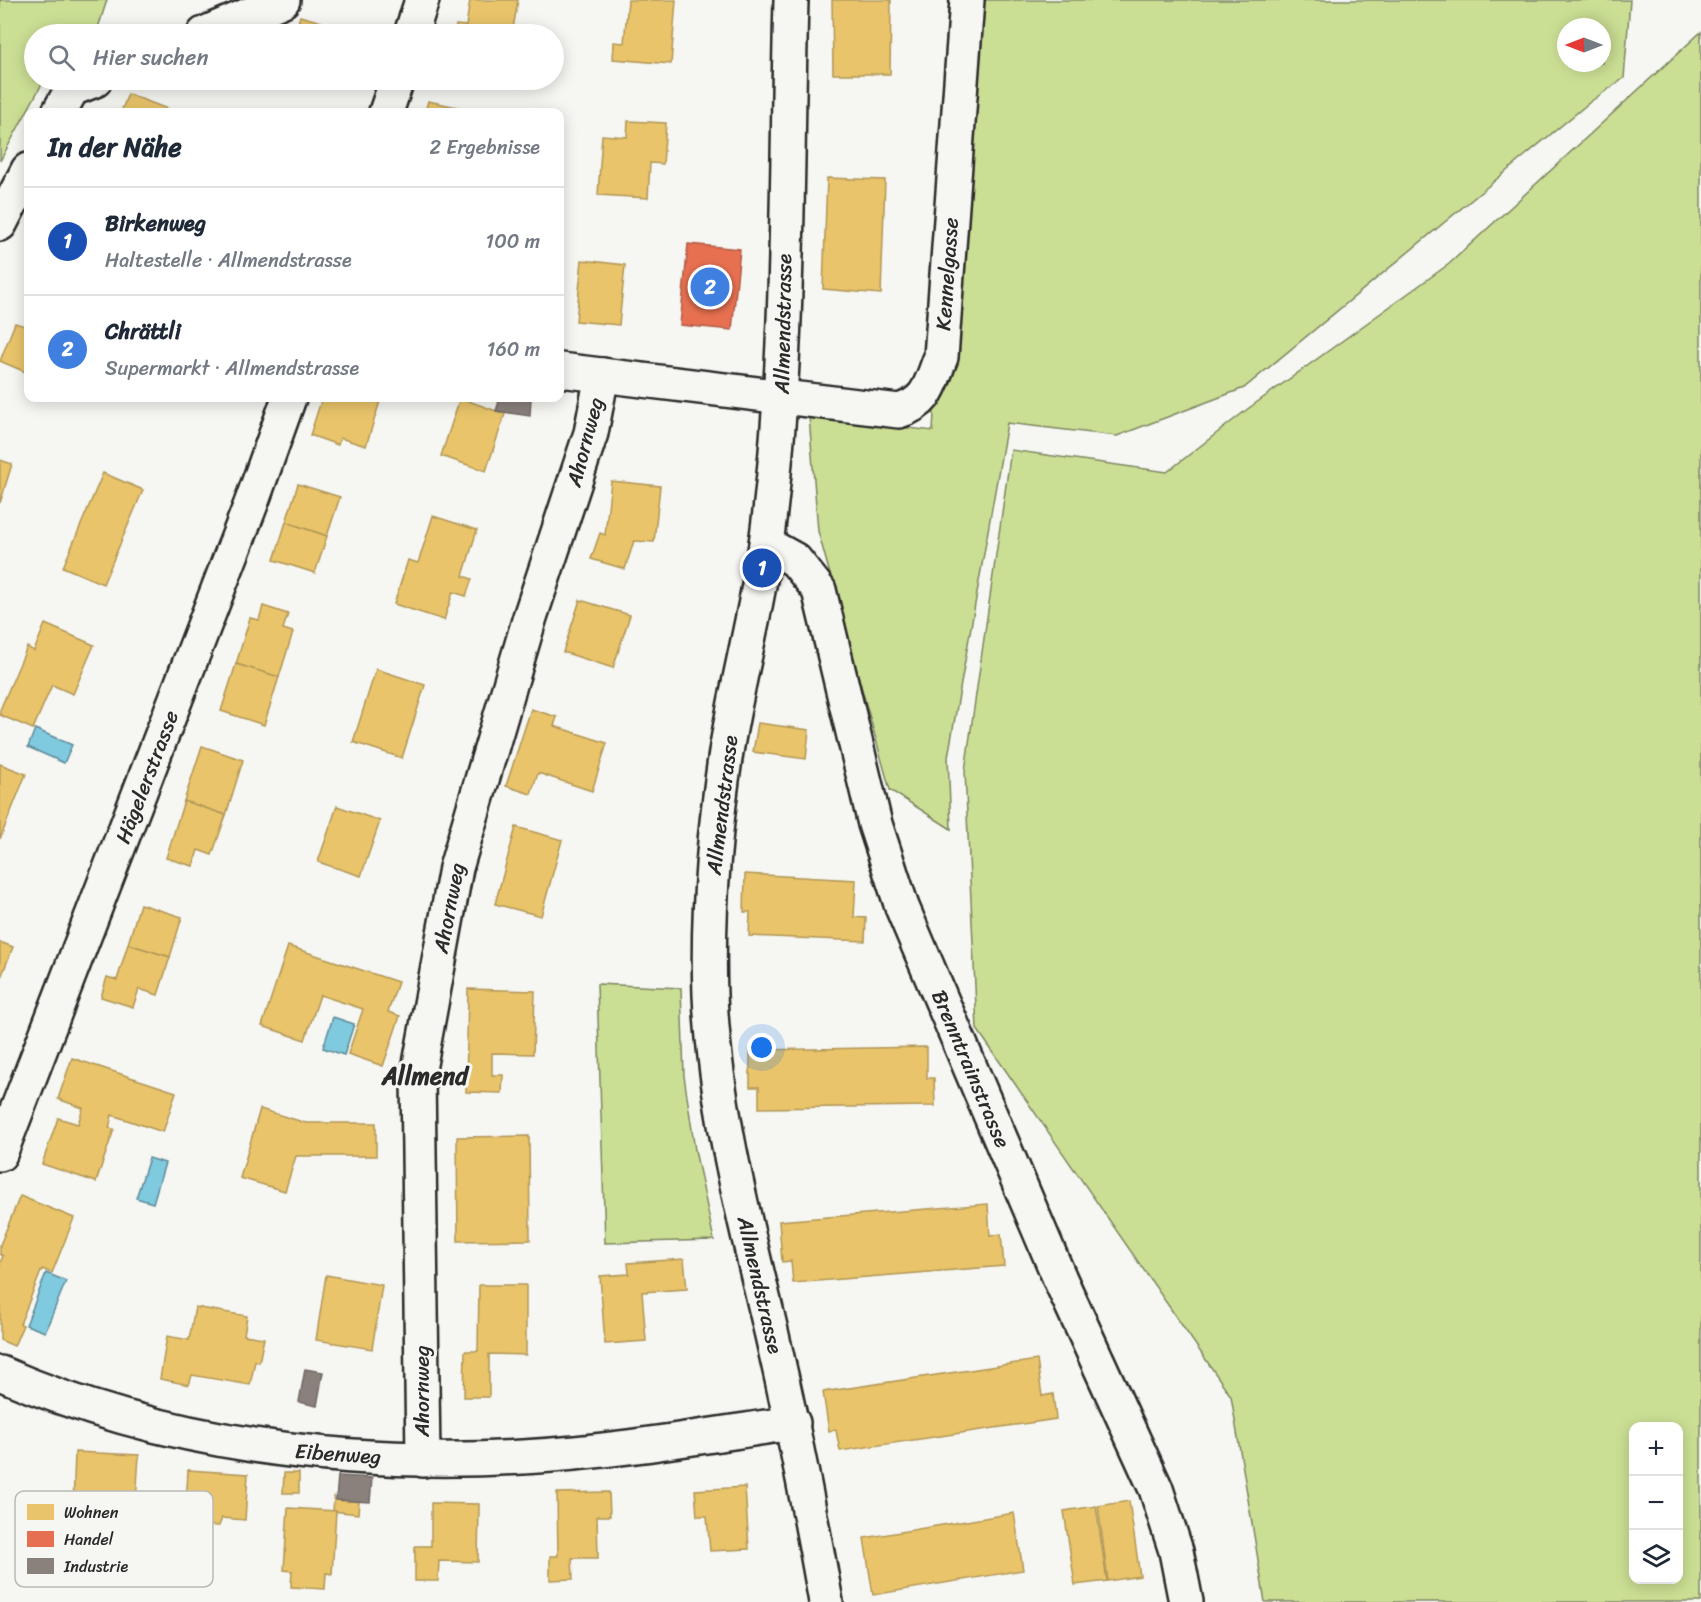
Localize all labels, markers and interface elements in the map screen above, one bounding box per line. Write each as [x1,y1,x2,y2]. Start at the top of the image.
north arrow [1557,18,1611,72]
search box [24,24,564,90]
text: Hier suchen [93,38,208,77]
icon: search [45,41,78,74]
text: In der Nähe [48,124,182,170]
text: 2 Ergebnisse [430,130,540,165]
text: Birkenweg [105,204,206,243]
street label: Kennelgasse [924,216,970,332]
text: 1 [63,224,72,259]
text: 100 m [486,224,540,259]
text: Haltestelle · Allmendstrasse [105,243,352,278]
street label: Allmendstrasse [763,253,803,396]
pin: 2 [690,264,730,310]
text: Chrättli [105,312,181,351]
text: 2 [62,332,73,367]
text: 160 m [487,332,540,367]
text: Supermarkt · Allmendstrasse [105,351,359,386]
street label: Ahornweg [555,393,615,492]
pin: 1 [742,546,782,590]
street label: Hägelerstrasse [104,705,190,849]
street label: Allmendstrasse [694,733,749,878]
street label: Ahornweg [421,859,476,957]
street label: Brenntrainstrasse [920,984,1022,1154]
your location [747,1033,776,1062]
district label: Allmend [381,1055,470,1097]
street label: Allmendstrasse [725,1211,794,1358]
street label: Ahornweg [403,1345,441,1438]
map controls [1629,1422,1683,1584]
button: + [1629,1422,1683,1476]
street label: Eibenweg [294,1432,383,1476]
button: − [1629,1476,1683,1530]
legend [15,1491,213,1587]
text: Wohnen [64,1498,119,1527]
text: Handel [64,1525,114,1554]
button: layers [1629,1530,1683,1584]
text: Industrie [63,1552,128,1581]

